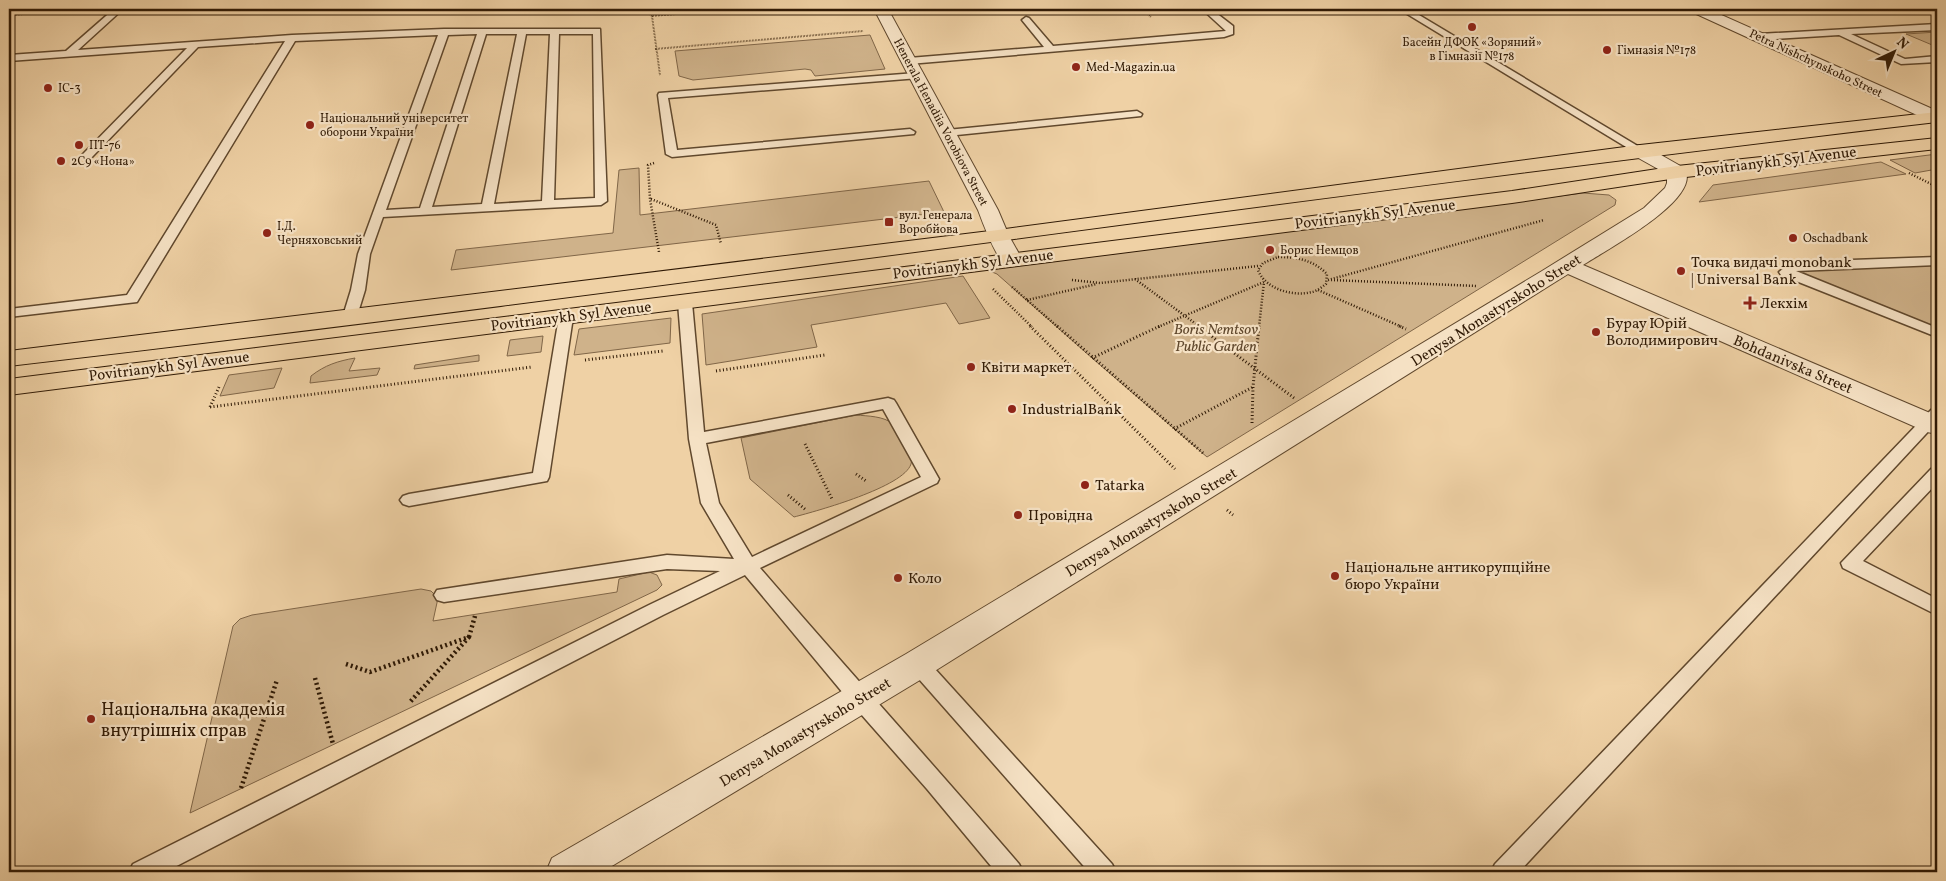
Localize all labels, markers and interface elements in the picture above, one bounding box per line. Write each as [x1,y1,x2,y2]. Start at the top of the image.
marker: Басейн ДФОК «Зоряний» в Гімназії №178 [1466,21,1478,33]
street label: Petra Nishchynskoho Street [1746,26,1885,102]
north arrow [1868,28,1918,78]
text: N [1892,33,1912,54]
place label: Басейн ДФОК «Зоряний» в Гімназії №178 [1402,35,1542,65]
street label: Henerala Henadiia Vorobiova Street [889,36,991,209]
place label: Гімназія №178 [1617,43,1696,59]
marker: Гімназія №178 [1601,44,1613,56]
place label: Med-Magazin.ua [1086,60,1176,76]
marker: Med-Magazin.ua [1070,61,1082,73]
place label: ІС-3 [58,81,81,97]
marker: ІС-3 [42,82,54,94]
place label: Національний університет оборони України [320,111,468,141]
marker: Національний університет оборони України [304,119,316,131]
place label: ПТ-76 [89,138,121,154]
marker: ПТ-76 [73,139,85,151]
street label: Povitrianykh Syl Avenue [1695,142,1858,183]
place label: 2С9 «Нона» [71,154,135,170]
marker: 2С9 «Нона» [55,155,67,167]
street label: Povitrianykh Syl Avenue [1294,195,1457,236]
place label: вул. Генерала Воробйова [899,208,973,238]
marker: вул. Генерала Воробйова [883,216,895,228]
place label: І.Д. Черняховський [277,219,362,249]
marker: І.Д. Черняховський [261,227,273,239]
place label: Oschadbank [1803,231,1869,247]
marker: Oschadbank [1787,232,1799,244]
place label: Борис Немцов [1280,243,1359,259]
marker: Борис Немцов [1264,244,1276,256]
street label: Povitrianykh Syl Avenue [892,245,1055,286]
street label: Denysa Monastyrskoho Street [1408,250,1586,372]
place label: Точка видачі monobank | Universal Bank [1691,253,1852,291]
marker: Точка видачі monobank | Universal Bank [1675,265,1687,277]
place label: Лекхім [1760,294,1808,315]
street label: Povitrianykh Syl Avenue [490,297,653,338]
marker: Лекхім [1744,297,1756,309]
place label: Бурау Юрій Володимирович [1606,314,1718,352]
park label: Boris Nemtsov Public Garden [1174,320,1258,358]
marker: Бурау Юрій Володимирович [1590,326,1602,338]
street label: Bohdanivska Street [1729,331,1855,400]
street label: Povitrianykh Syl Avenue [88,347,251,388]
place label: Квіти маркет [981,358,1072,379]
marker: Квіти маркет [965,361,977,373]
place label: IndustrialBank [1022,400,1122,421]
marker: IndustrialBank [1006,403,1018,415]
street label: Denysa Monastyrskoho Street [1062,464,1242,583]
place label: Tatarka [1095,476,1145,497]
marker: Tatarka [1079,479,1091,491]
place label: Провідна [1028,506,1093,527]
marker: Провідна [1012,509,1024,521]
place label: Національне антикорупційне бюро України [1345,558,1550,596]
place label: Коло [908,569,942,590]
marker: Національне антикорупційне бюро України [1329,570,1341,582]
marker: Коло [892,572,904,584]
street label: Denysa Monastyrskoho Street [716,674,896,793]
place label: Національна академія внутрішніх справ [101,698,285,744]
marker: Національна академія внутрішніх справ [85,713,97,725]

